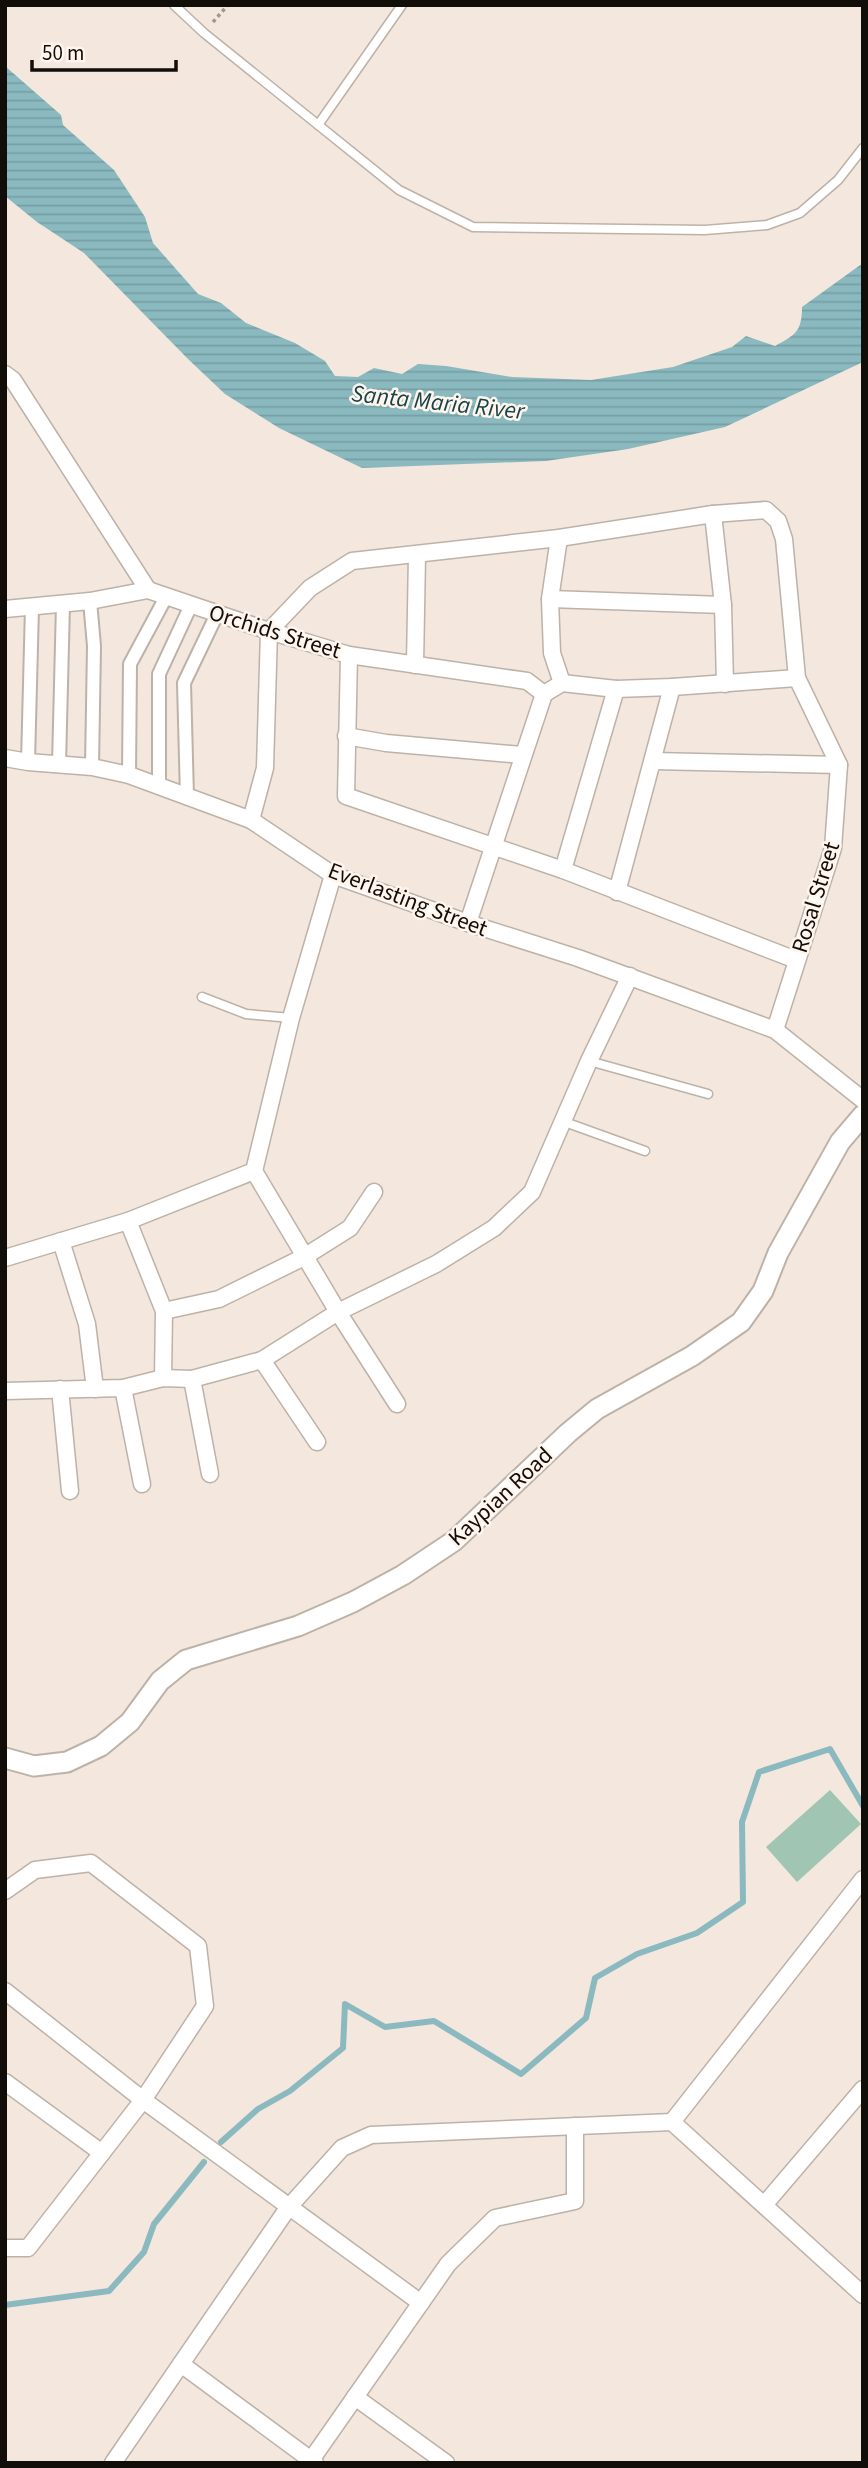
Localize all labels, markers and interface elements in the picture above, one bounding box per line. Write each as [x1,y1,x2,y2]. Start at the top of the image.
scale bar [32,28,175,72]
text: 50 m [42,38,84,68]
water label: Santa Maria River [350,376,528,429]
street label: Orchids Street [205,596,345,667]
street label: Rosal Street [783,837,848,957]
street label: Everlasting Street [323,854,493,945]
street label: Kaypian Road [441,1439,560,1554]

